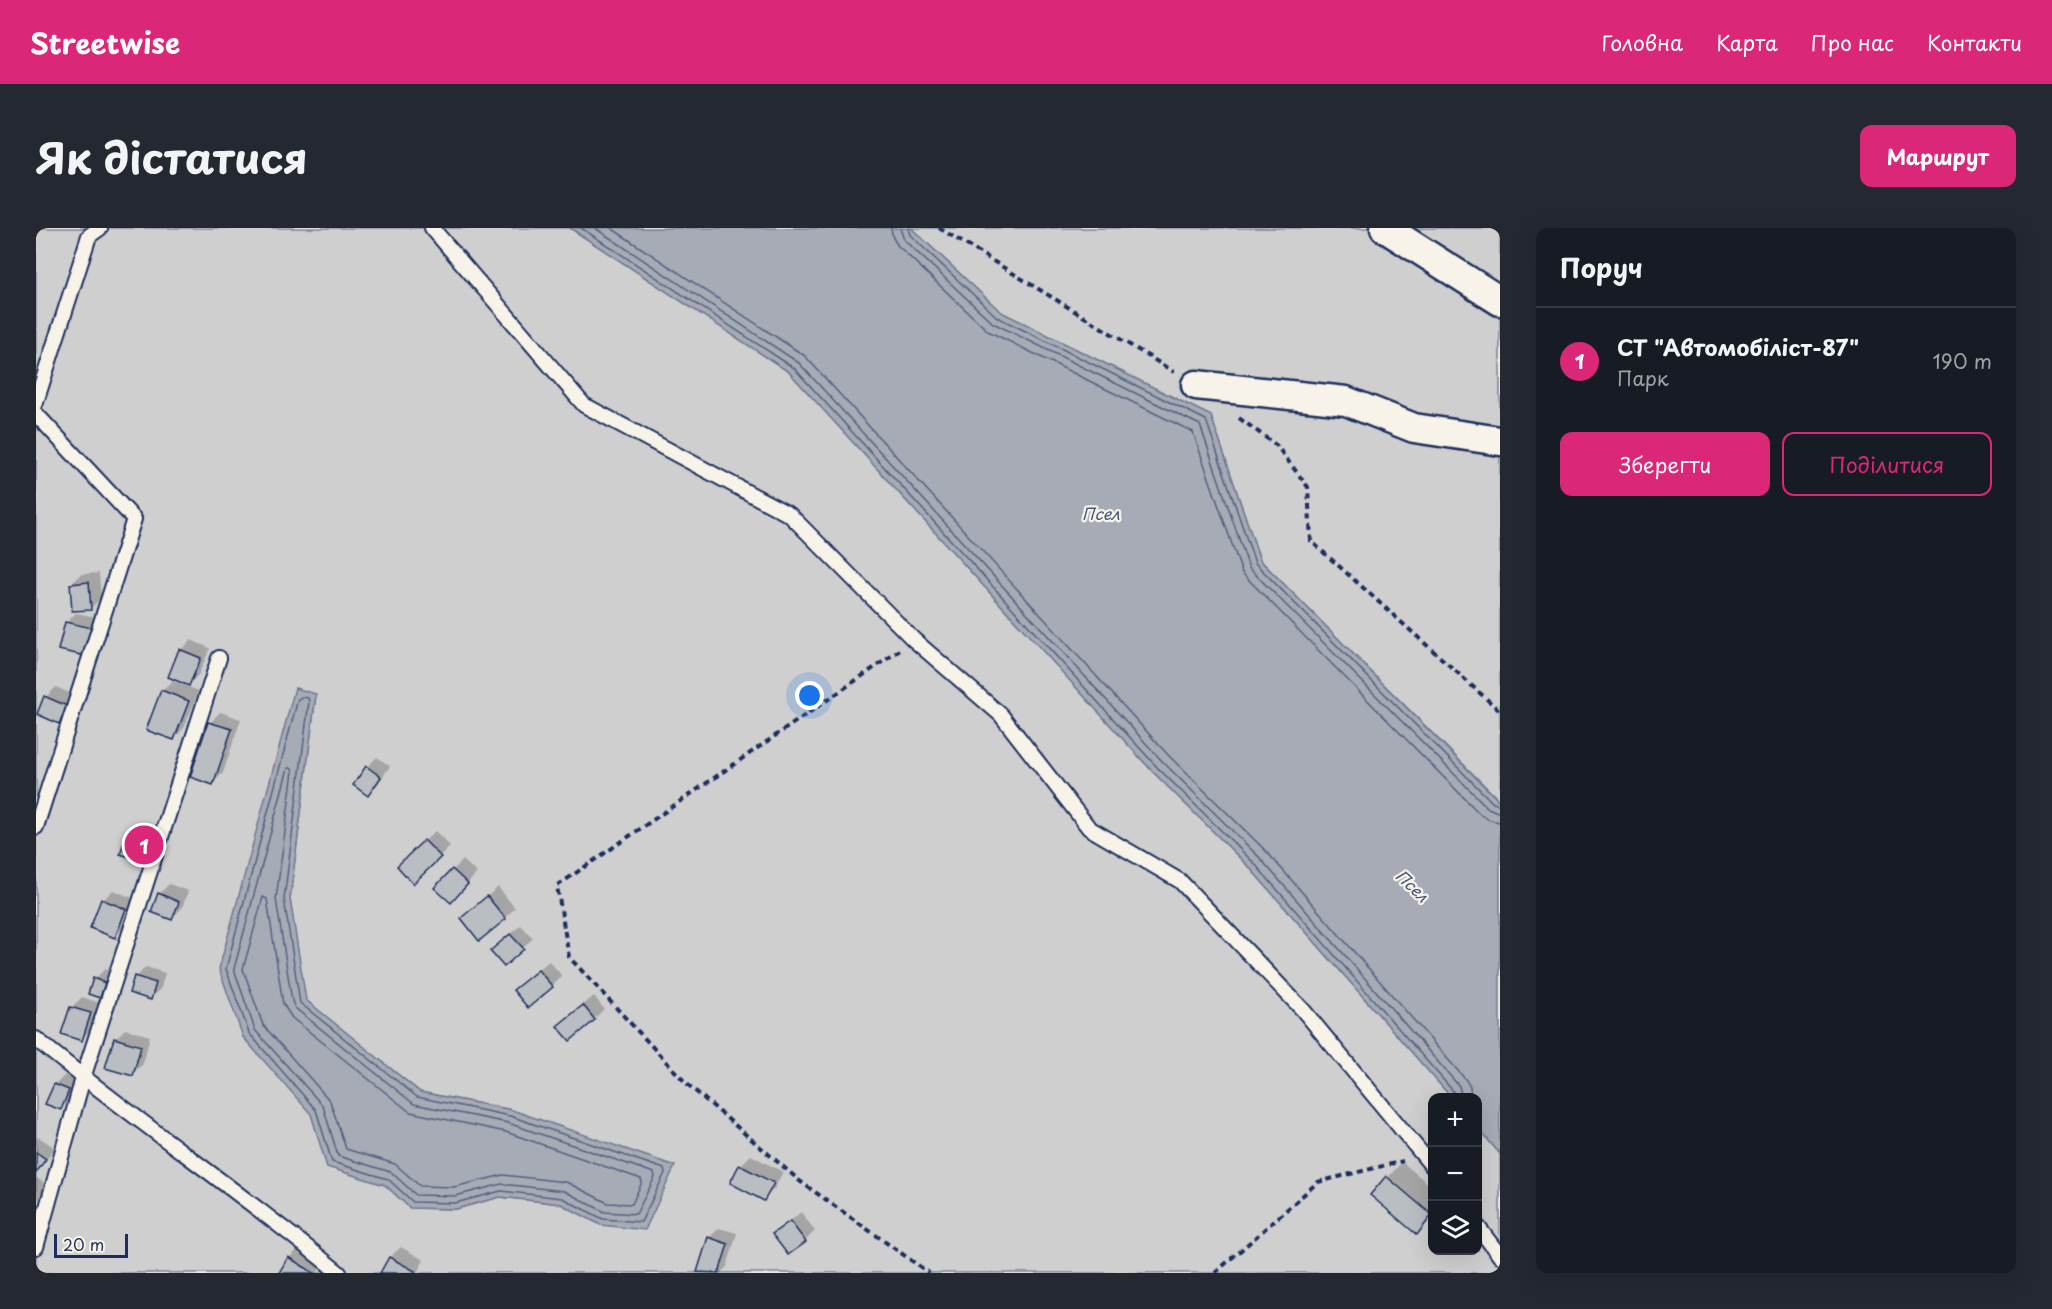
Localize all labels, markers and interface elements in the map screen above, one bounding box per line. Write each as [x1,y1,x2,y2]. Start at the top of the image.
text: Streetwise [30,21,180,64]
text: Головна [1602,26,1683,58]
text: Карта [1716,26,1778,58]
text: Про нас [1811,26,1894,58]
text: Контакти [1927,26,2022,58]
text: Як дістатися [36,125,308,188]
button: Маршрут [1860,125,2016,187]
text: Поруч [1560,248,1643,287]
text: СТ "Автомобiлiст-87" [1617,330,1859,363]
text: 1 [1575,346,1584,376]
text: 190 m [1933,346,1992,376]
text: Парк [1617,363,1669,393]
button: Зберегти [1560,432,1770,496]
button: Поділитися [1782,432,1992,496]
water label: Псел [1082,501,1120,525]
your location [795,681,824,710]
pin: 1 [124,822,164,868]
water label: Псел [1391,863,1435,907]
map controls [1428,1093,1482,1255]
button: + [1428,1093,1482,1147]
button: − [1428,1147,1482,1201]
button: layers [1428,1201,1482,1255]
scale bar [54,1231,128,1258]
text: 20 m [63,1232,104,1256]

